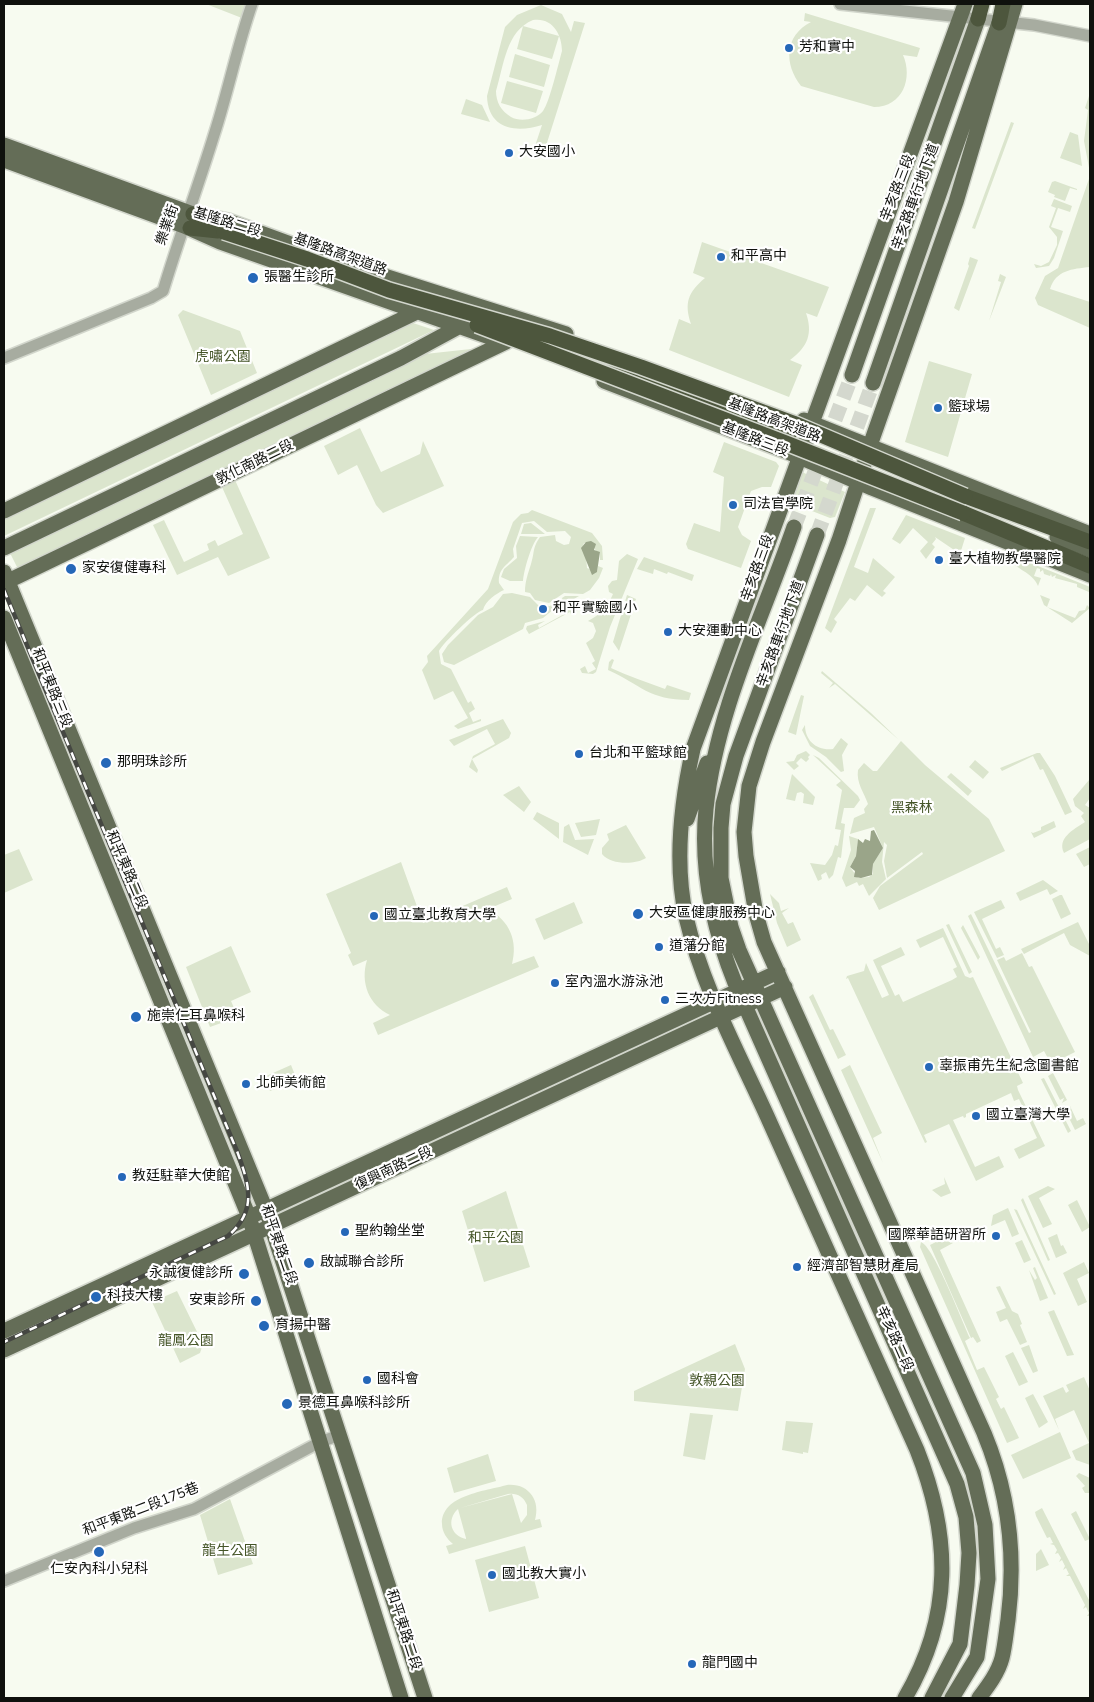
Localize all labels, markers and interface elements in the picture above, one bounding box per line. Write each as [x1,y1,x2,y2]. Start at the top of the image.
place label: 芳和實中 [799,40,855,56]
marker: 芳和實中 [783,42,795,54]
street label: 辛亥路車行地下道 [889,142,943,252]
place label: 大安國小 [519,145,575,161]
marker: 大安國小 [503,147,515,159]
street label: 辛亥路三段 [878,152,918,224]
street label: 樂業街 [153,202,183,248]
street label: 基隆路二段 [191,205,263,241]
street label: 基隆路高架道路 [291,230,389,280]
place label: 和平高中 [731,249,787,265]
marker: 和平高中 [715,251,727,263]
place label: 張醫生診所 [264,270,334,286]
marker: 張醫生診所 [246,271,260,285]
park label: 虎嘯公園 [195,350,251,366]
street label: 基隆路高架道路 [725,396,823,446]
place label: 籃球場 [948,400,990,416]
marker: 籃球場 [932,402,944,414]
street label: 基隆路三段 [719,420,791,460]
street label: 敦化南路二段 [214,437,296,489]
place label: 司法官學院 [743,497,813,513]
marker: 司法官學院 [727,499,739,511]
street label: 辛亥路三段 [738,532,778,604]
place label: 臺大植物教學醫院 [949,552,1061,568]
marker: 臺大植物教學醫院 [933,554,945,566]
place label: 家安復健專科 [82,561,166,577]
marker: 家安復健專科 [64,562,78,576]
street label: 辛亥路車行地下道 [754,579,808,689]
place label: 和平實驗國小 [553,601,637,617]
marker: 和平實驗國小 [537,603,549,615]
place label: 大安運動中心 [678,624,762,640]
marker: 大安運動中心 [662,626,674,638]
street label: 和平東路三段 [27,646,75,730]
place label: 台北和平籃球館 [589,746,687,762]
marker: 台北和平籃球館 [573,748,585,760]
place label: 那明珠診所 [117,755,187,771]
marker: 那明珠診所 [99,756,113,770]
park label: 黑森林 [891,801,933,817]
street label: 和平東路二段 [102,828,150,912]
place label: 大安區健康服務中心 [649,906,775,922]
marker: 大安區健康服務中心 [631,907,645,921]
place label: 國立臺北教育大學 [384,908,496,924]
marker: 國立臺北教育大學 [368,910,380,922]
place label: 道藩分館 [669,939,725,955]
marker: 道藩分館 [653,941,665,953]
place label: 室內溫水游泳池 [565,975,663,991]
marker: 室內溫水游泳池 [549,977,561,989]
place label: 三次方Fitness [675,992,762,1008]
marker: 三次方Fitness [659,994,671,1006]
place label: 施崇仁耳鼻喉科 [147,1009,245,1025]
marker: 施崇仁耳鼻喉科 [129,1010,143,1024]
place label: 辜振甫先生紀念圖書館 [939,1059,1079,1075]
marker: 辜振甫先生紀念圖書館 [923,1061,935,1073]
place label: 北師美術館 [256,1076,326,1092]
marker: 北師美術館 [240,1078,252,1090]
place label: 國立臺灣大學 [986,1108,1070,1124]
marker: 國立臺灣大學 [970,1110,982,1122]
street label: 復興南路二段 [352,1144,436,1194]
place label: 教廷駐華大使館 [132,1169,230,1185]
marker: 教廷駐華大使館 [116,1171,128,1183]
street label: 和平東路二段 [256,1203,300,1287]
place label: 聖約翰坐堂 [355,1224,425,1240]
marker: 聖約翰坐堂 [339,1226,351,1238]
place label: 國際華語研習所 [888,1228,986,1244]
marker: 國際華語研習所 [990,1230,1002,1242]
park label: 和平公園 [468,1231,524,1247]
place label: 啟誠聯合診所 [320,1255,404,1271]
marker: 啟誠聯合診所 [302,1256,316,1270]
place label: 經濟部智慧財產局 [807,1259,919,1275]
marker: 經濟部智慧財產局 [791,1261,803,1273]
place label: 永誠復健診所 [149,1266,233,1282]
marker: 永誠復健診所 [237,1267,251,1281]
place label: 科技大樓 [107,1289,163,1305]
marker: 科技大樓 [89,1290,103,1304]
place label: 安東診所 [189,1293,245,1309]
marker: 安東診所 [249,1294,263,1308]
street label: 辛亥路二段 [872,1304,916,1374]
place label: 育揚中醫 [275,1318,331,1334]
marker: 育揚中醫 [257,1319,271,1333]
park label: 龍鳳公園 [158,1334,214,1350]
place label: 國科會 [377,1372,419,1388]
marker: 國科會 [361,1374,373,1386]
park label: 敦親公園 [689,1374,745,1390]
place label: 景德耳鼻喉科診所 [298,1396,410,1412]
marker: 景德耳鼻喉科診所 [280,1397,294,1411]
street label: 和平東路二段175巷 [80,1480,202,1540]
park label: 龍生公園 [202,1544,258,1560]
marker: 仁安內科小兒科 [92,1545,106,1559]
place label: 仁安內科小兒科 [50,1562,148,1578]
place label: 國北教大實小 [502,1567,586,1583]
marker: 國北教大實小 [486,1569,498,1581]
street label: 和平東路二段 [382,1587,424,1673]
place label: 龍門國中 [702,1656,758,1672]
marker: 龍門國中 [686,1658,698,1670]

